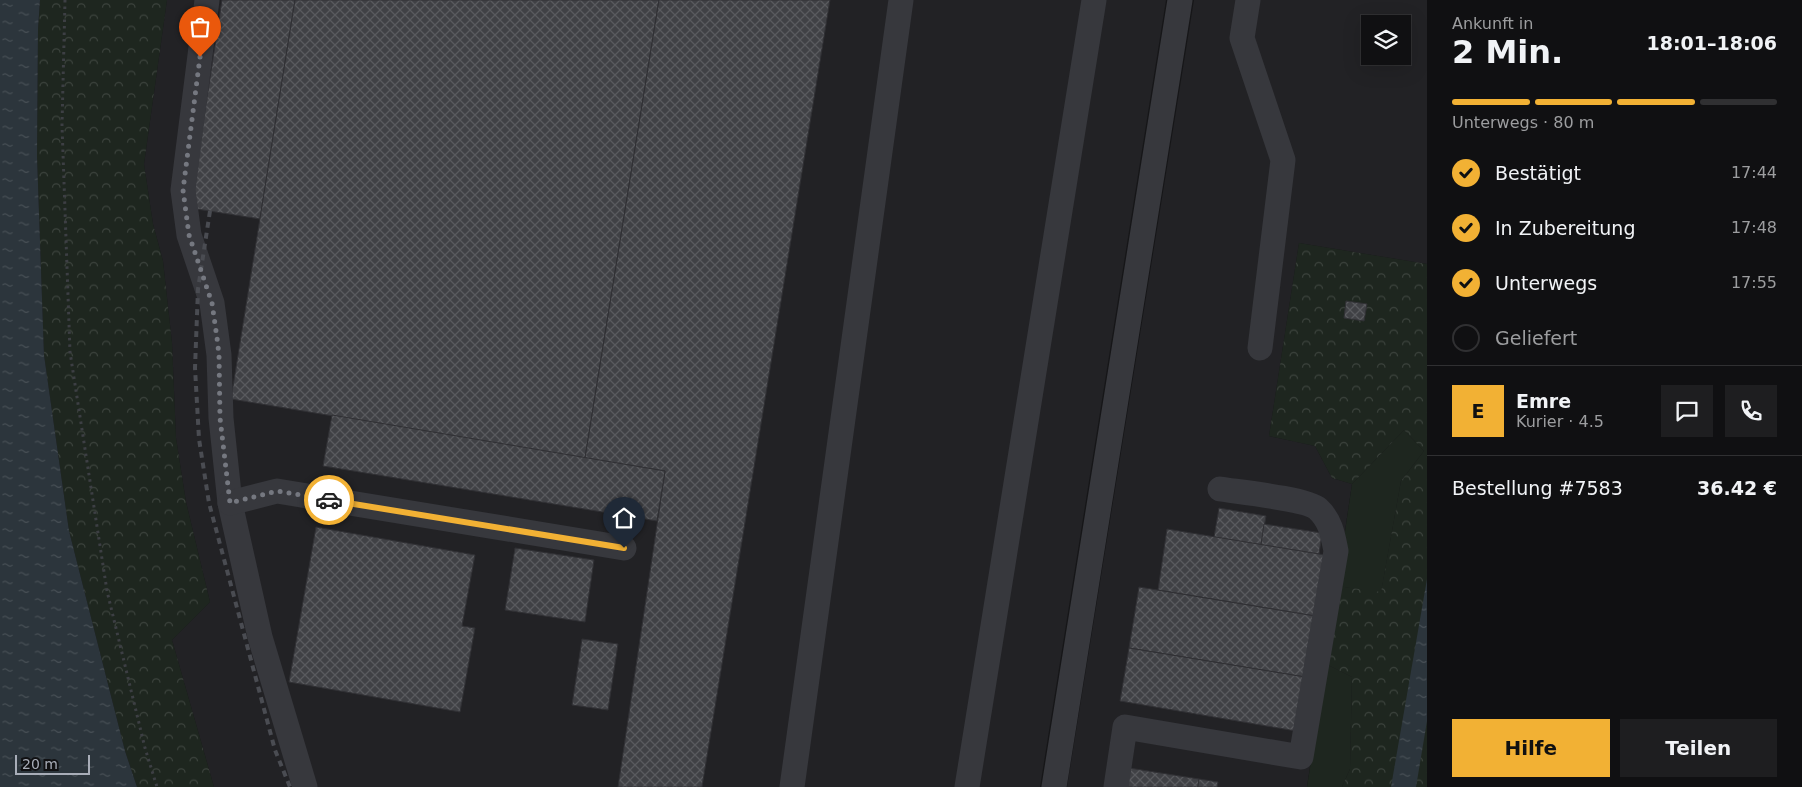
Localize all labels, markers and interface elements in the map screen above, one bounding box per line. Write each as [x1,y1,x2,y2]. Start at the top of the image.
pin [179,6,221,57]
icon: bag [186,13,214,41]
text: Ankunft in [1452,14,1533,33]
map controls [1361,15,1411,65]
button: layers [1361,15,1411,65]
text: 18:01–18:06 [1647,32,1777,54]
text: 2 Min. [1452,33,1563,71]
text: Unterwegs · 80 m [1452,113,1594,132]
icon: check [1452,159,1480,187]
text: Bestätigt [1495,162,1581,184]
text: 17:44 [1731,163,1777,182]
icon: check [1452,214,1480,242]
text: In Zubereitung [1495,217,1635,239]
text: 17:48 [1731,218,1777,237]
icon: check [1452,269,1480,297]
text: Unterwegs [1495,272,1597,294]
text: 17:55 [1731,273,1777,292]
text: Geliefert [1495,327,1577,349]
button: chat [1661,385,1713,437]
button: phone [1725,385,1777,437]
text: Emre [1516,390,1571,412]
text: E [1472,400,1484,422]
text: Kurier · 4.5 [1516,412,1604,431]
courier [304,475,354,525]
text: Bestellung #7583 [1452,477,1623,499]
text: 36.42 € [1697,477,1777,499]
icon: car [315,486,343,514]
pin [603,497,645,548]
icon: home [610,504,638,532]
button: Hilfe [1452,719,1610,777]
button: Teilen [1620,719,1777,777]
scale bar [15,752,90,775]
text: 20 m [22,756,58,772]

